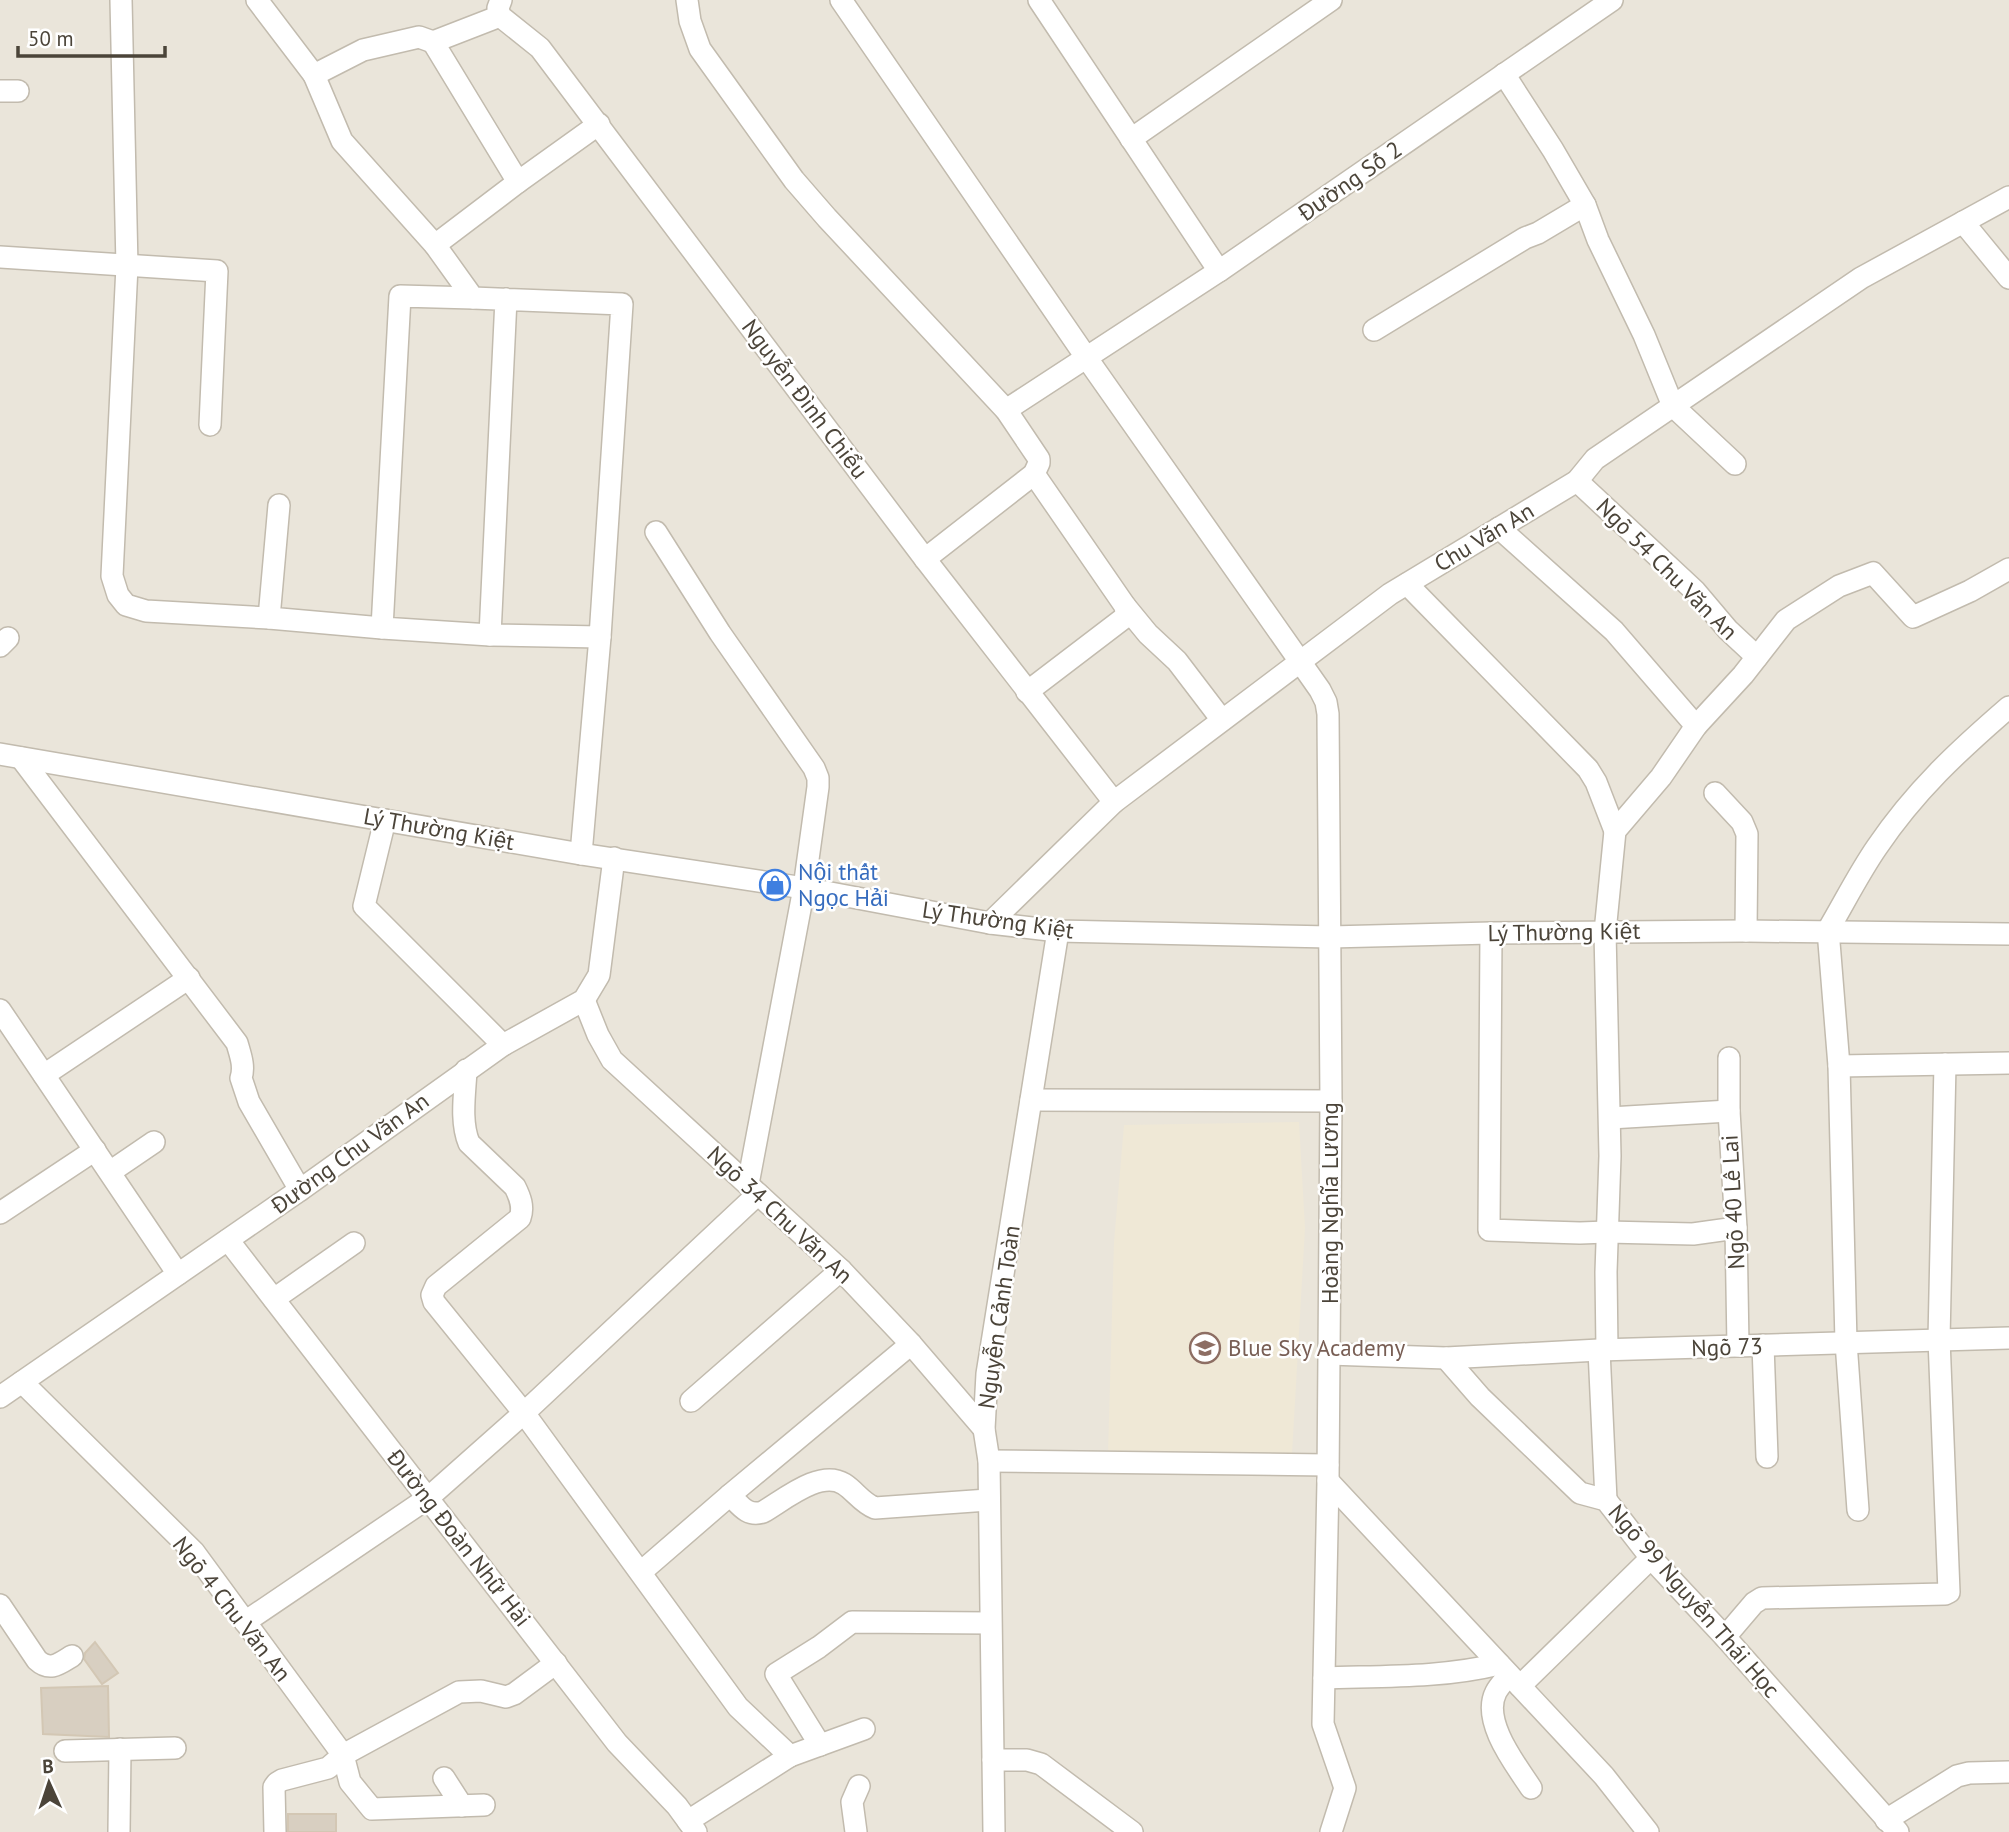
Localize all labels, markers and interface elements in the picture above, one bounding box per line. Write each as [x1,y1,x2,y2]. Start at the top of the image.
scale bar [18,14,164,58]
text: 50 m [28,25,74,52]
street label: Đường Số 2 [1291,134,1407,227]
street label: Nguyễn Đình Chiểu [736,313,875,484]
street label: Ngõ 54 Chu Văn An [1590,492,1744,646]
street label: Chu Văn An [1429,496,1539,578]
street label: Lý Thường Kiệt [361,801,517,856]
place label: Nội thất Ngọc Hải [798,857,889,912]
shop icon: Nội thất Ngọc Hải [758,868,792,902]
street label: Lý Thường Kiệt [920,895,1076,945]
street label: Lý Thường Kiệt [1487,916,1641,947]
street label: Đường Chu Văn An [264,1086,434,1220]
street label: Hoàng Nghĩa Lương [1315,1102,1344,1304]
street label: Ngõ 40 Lê Lai [1714,1134,1751,1270]
street label: Ngõ 34 Chu Văn An [702,1140,859,1290]
street label: Nguyễn Cảnh Toàn [971,1223,1026,1411]
school or university icon: Blue Sky Academy [1188,1331,1222,1365]
street label: Ngõ 73 [1691,1331,1763,1362]
place label: Blue Sky Academy [1228,1333,1405,1362]
street label: Đường Đoàn Nhữ Hài [381,1443,538,1632]
street label: Ngõ 99 Nguyễn Thái Học [1602,1498,1786,1703]
street label: Ngõ 4 Chu Văn An [167,1530,298,1687]
north arrow [14,1748,84,1818]
text: B [42,1754,54,1778]

